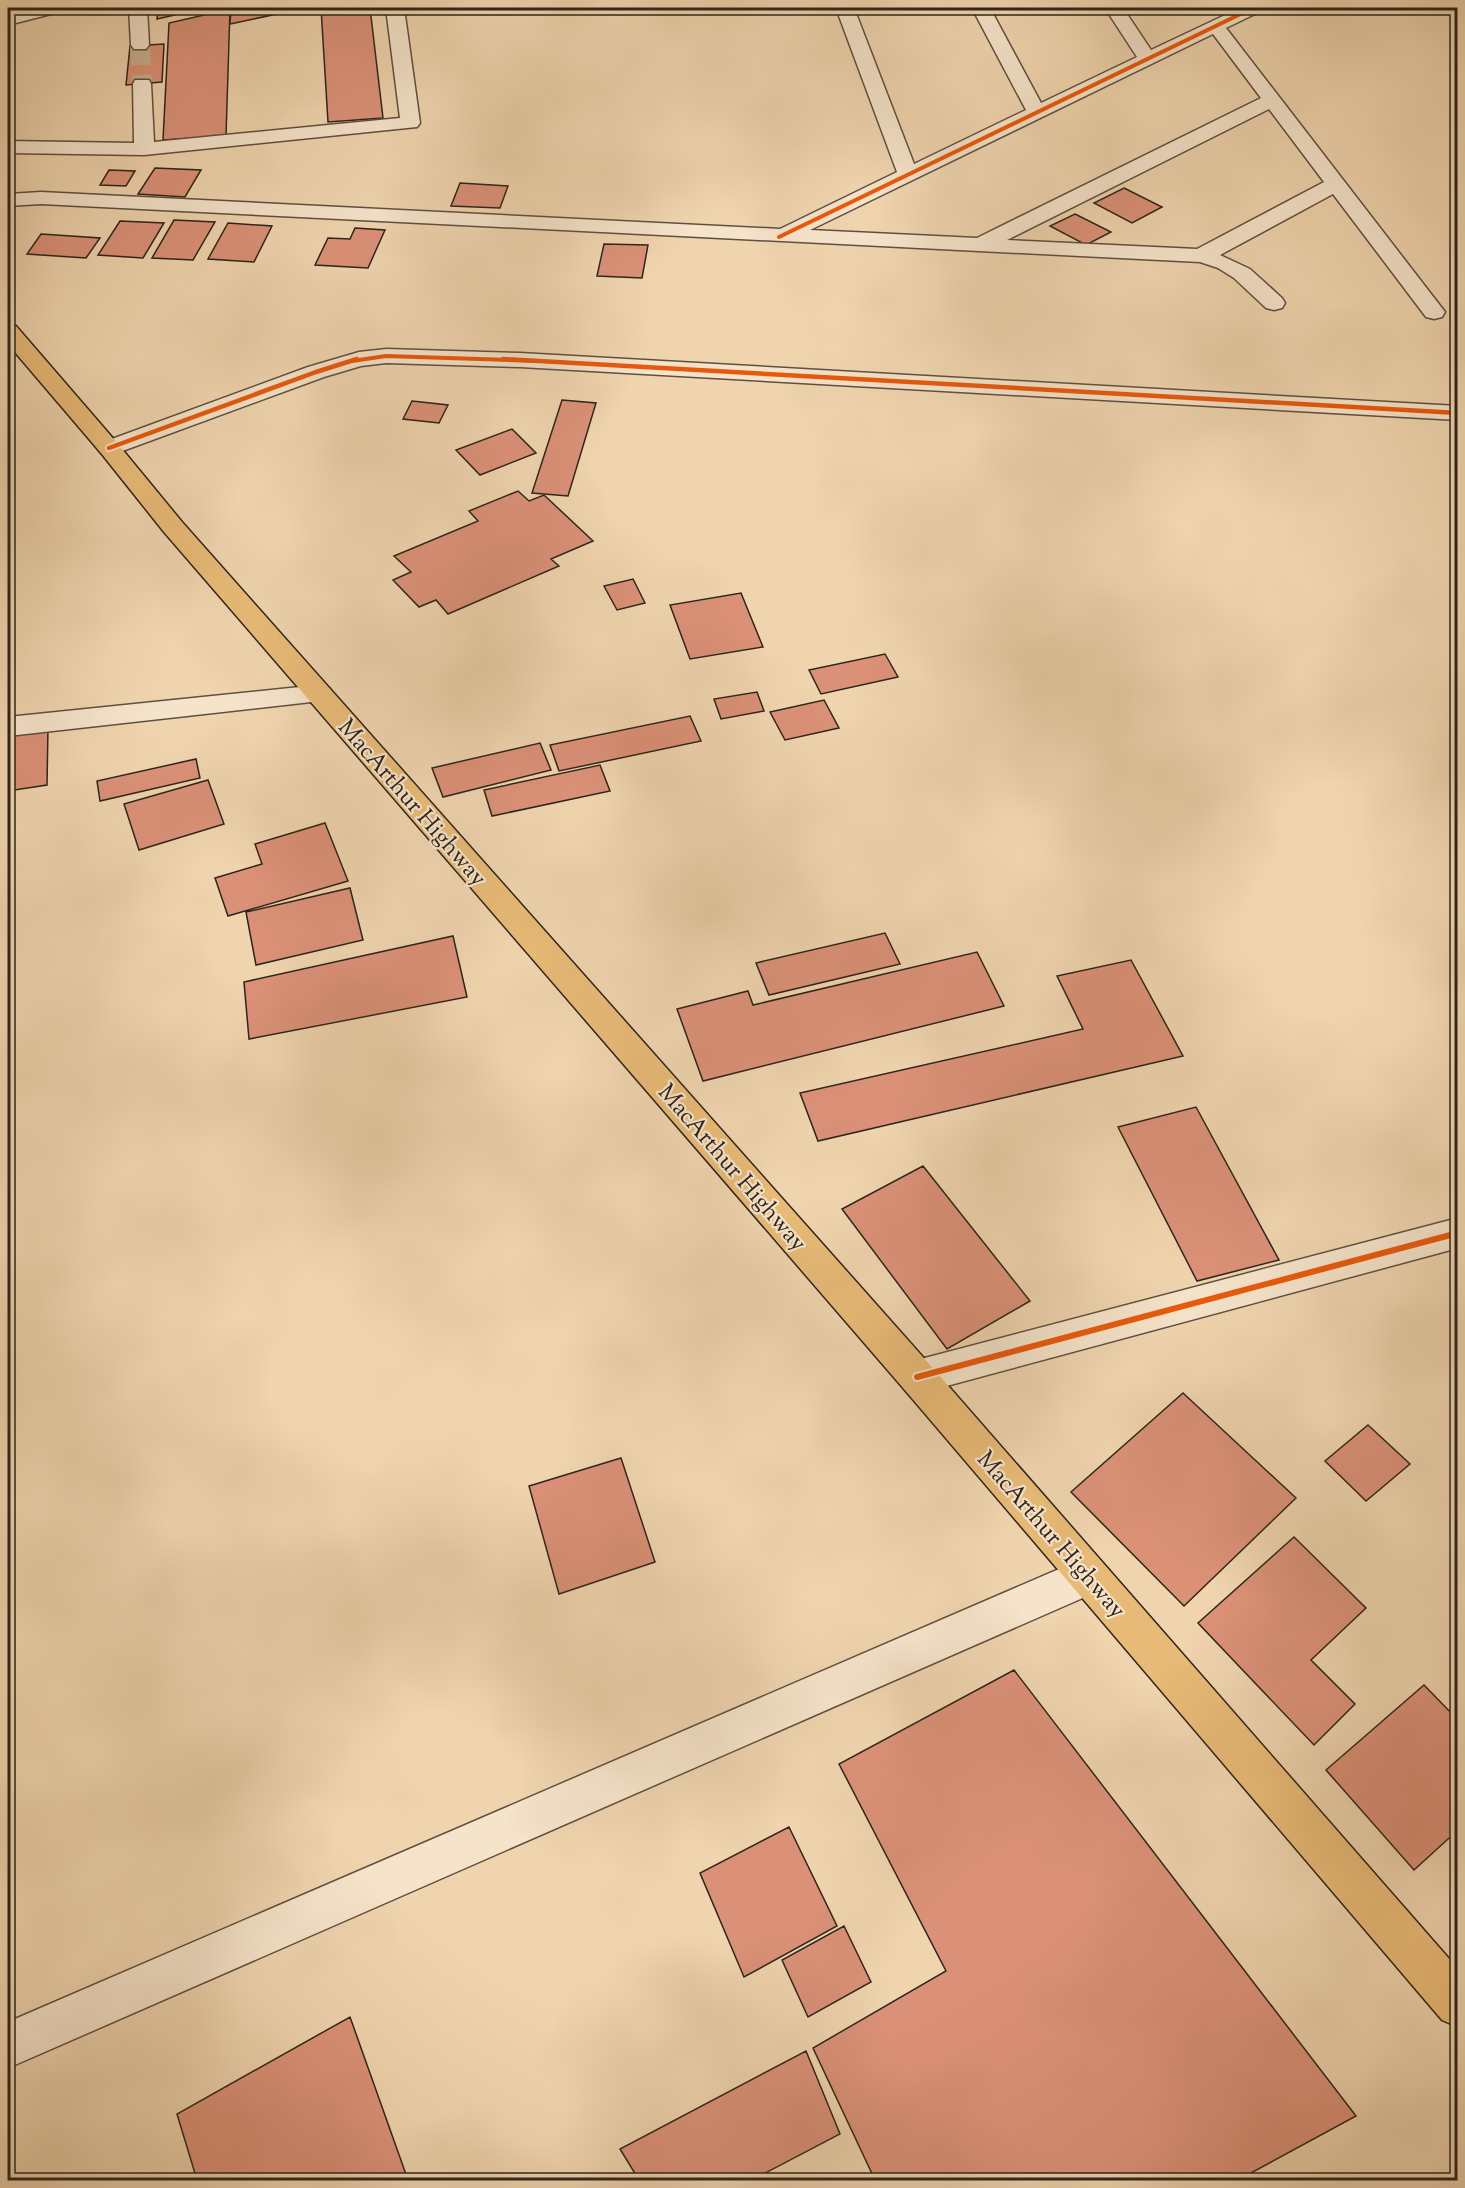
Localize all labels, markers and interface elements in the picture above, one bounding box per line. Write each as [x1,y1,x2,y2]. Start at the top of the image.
street label: MacArthur Highway [329,712,494,895]
street label: MacArthur Highway [649,1077,814,1260]
street label: MacArthur Highway [968,1444,1133,1627]

